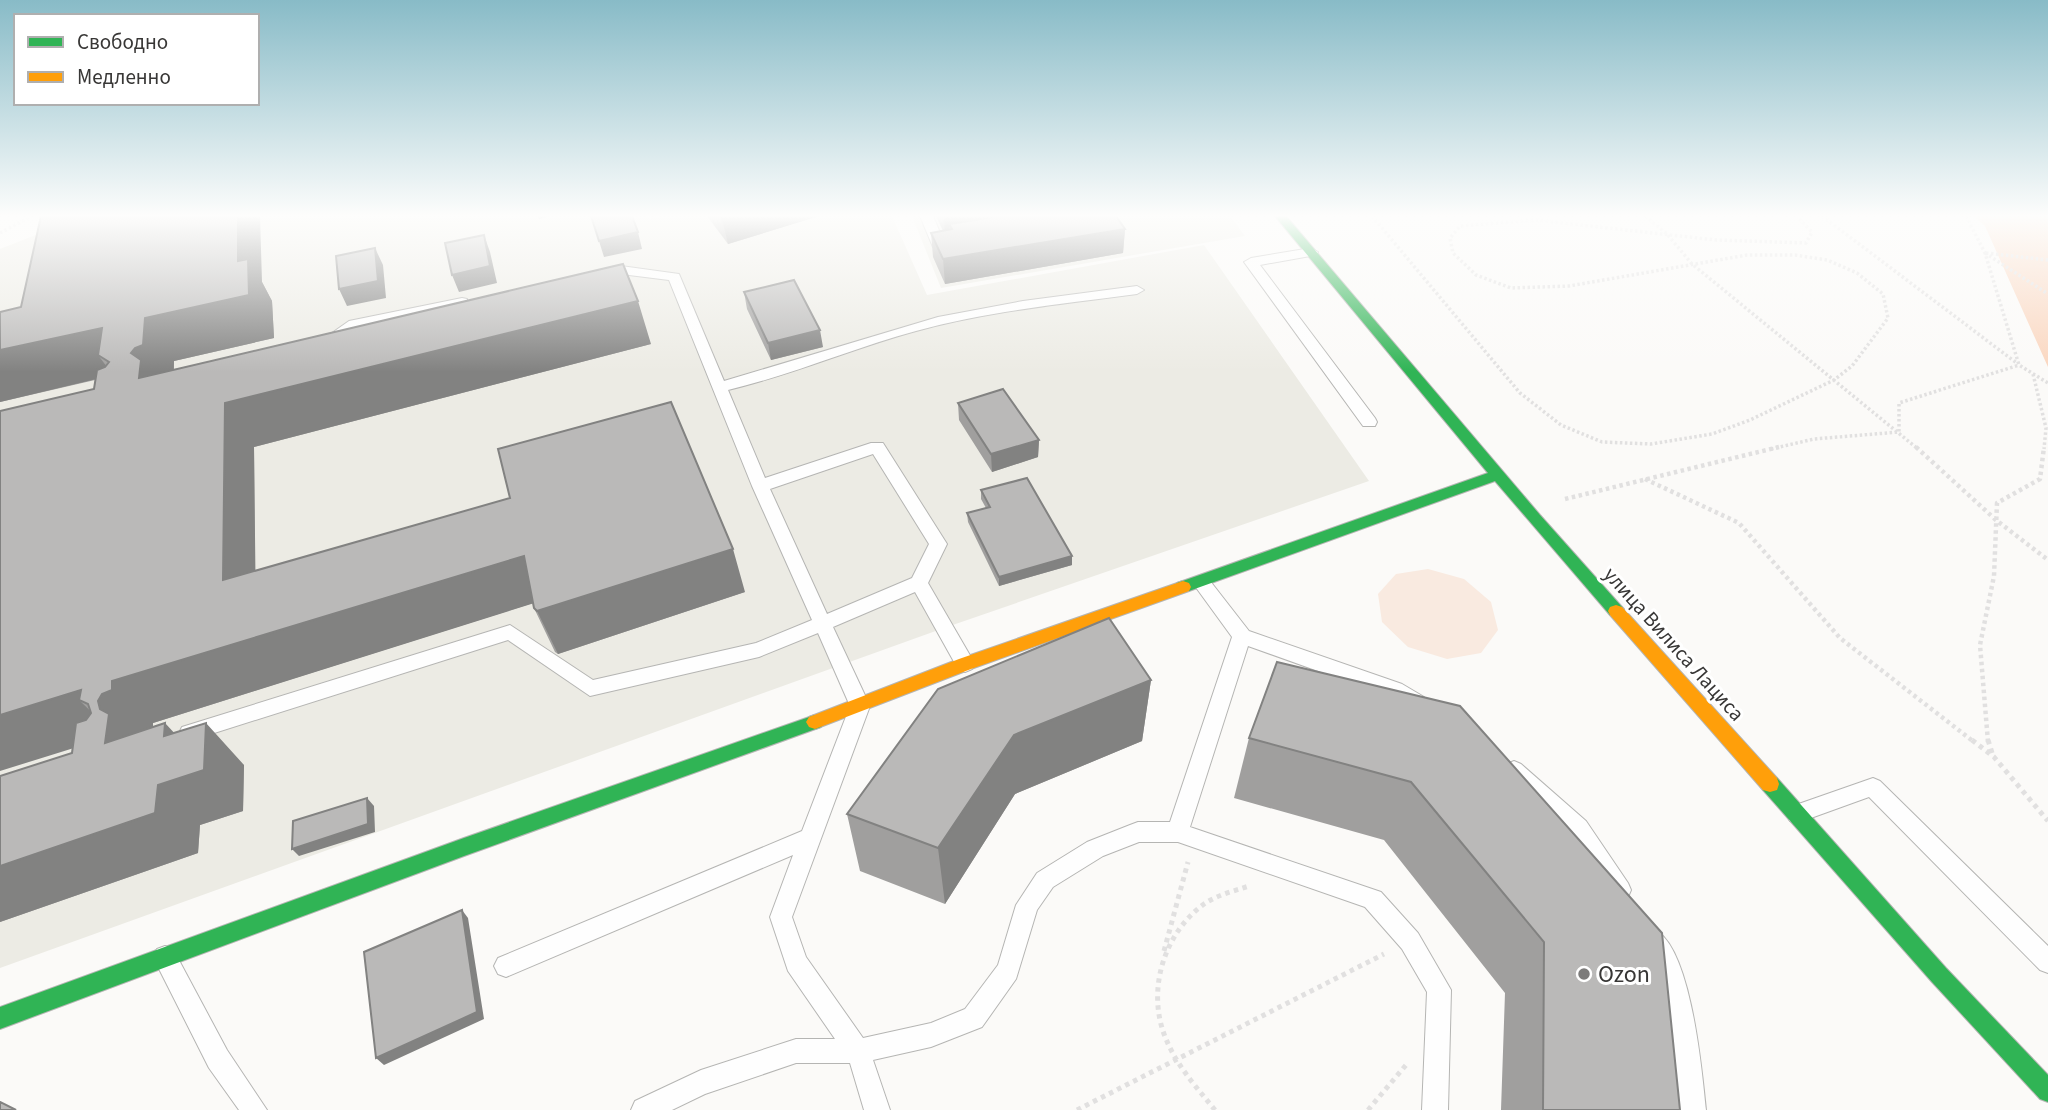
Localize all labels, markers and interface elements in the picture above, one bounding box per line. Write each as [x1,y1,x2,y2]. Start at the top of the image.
legend [14,14,259,105]
text: Свободно [77,27,168,57]
text: Медленно [77,62,171,92]
street label: улица Вилиса Лациса [1597,560,1751,728]
place label: Ozon [1598,957,1650,992]
marker: Ozon [1576,966,1592,982]

